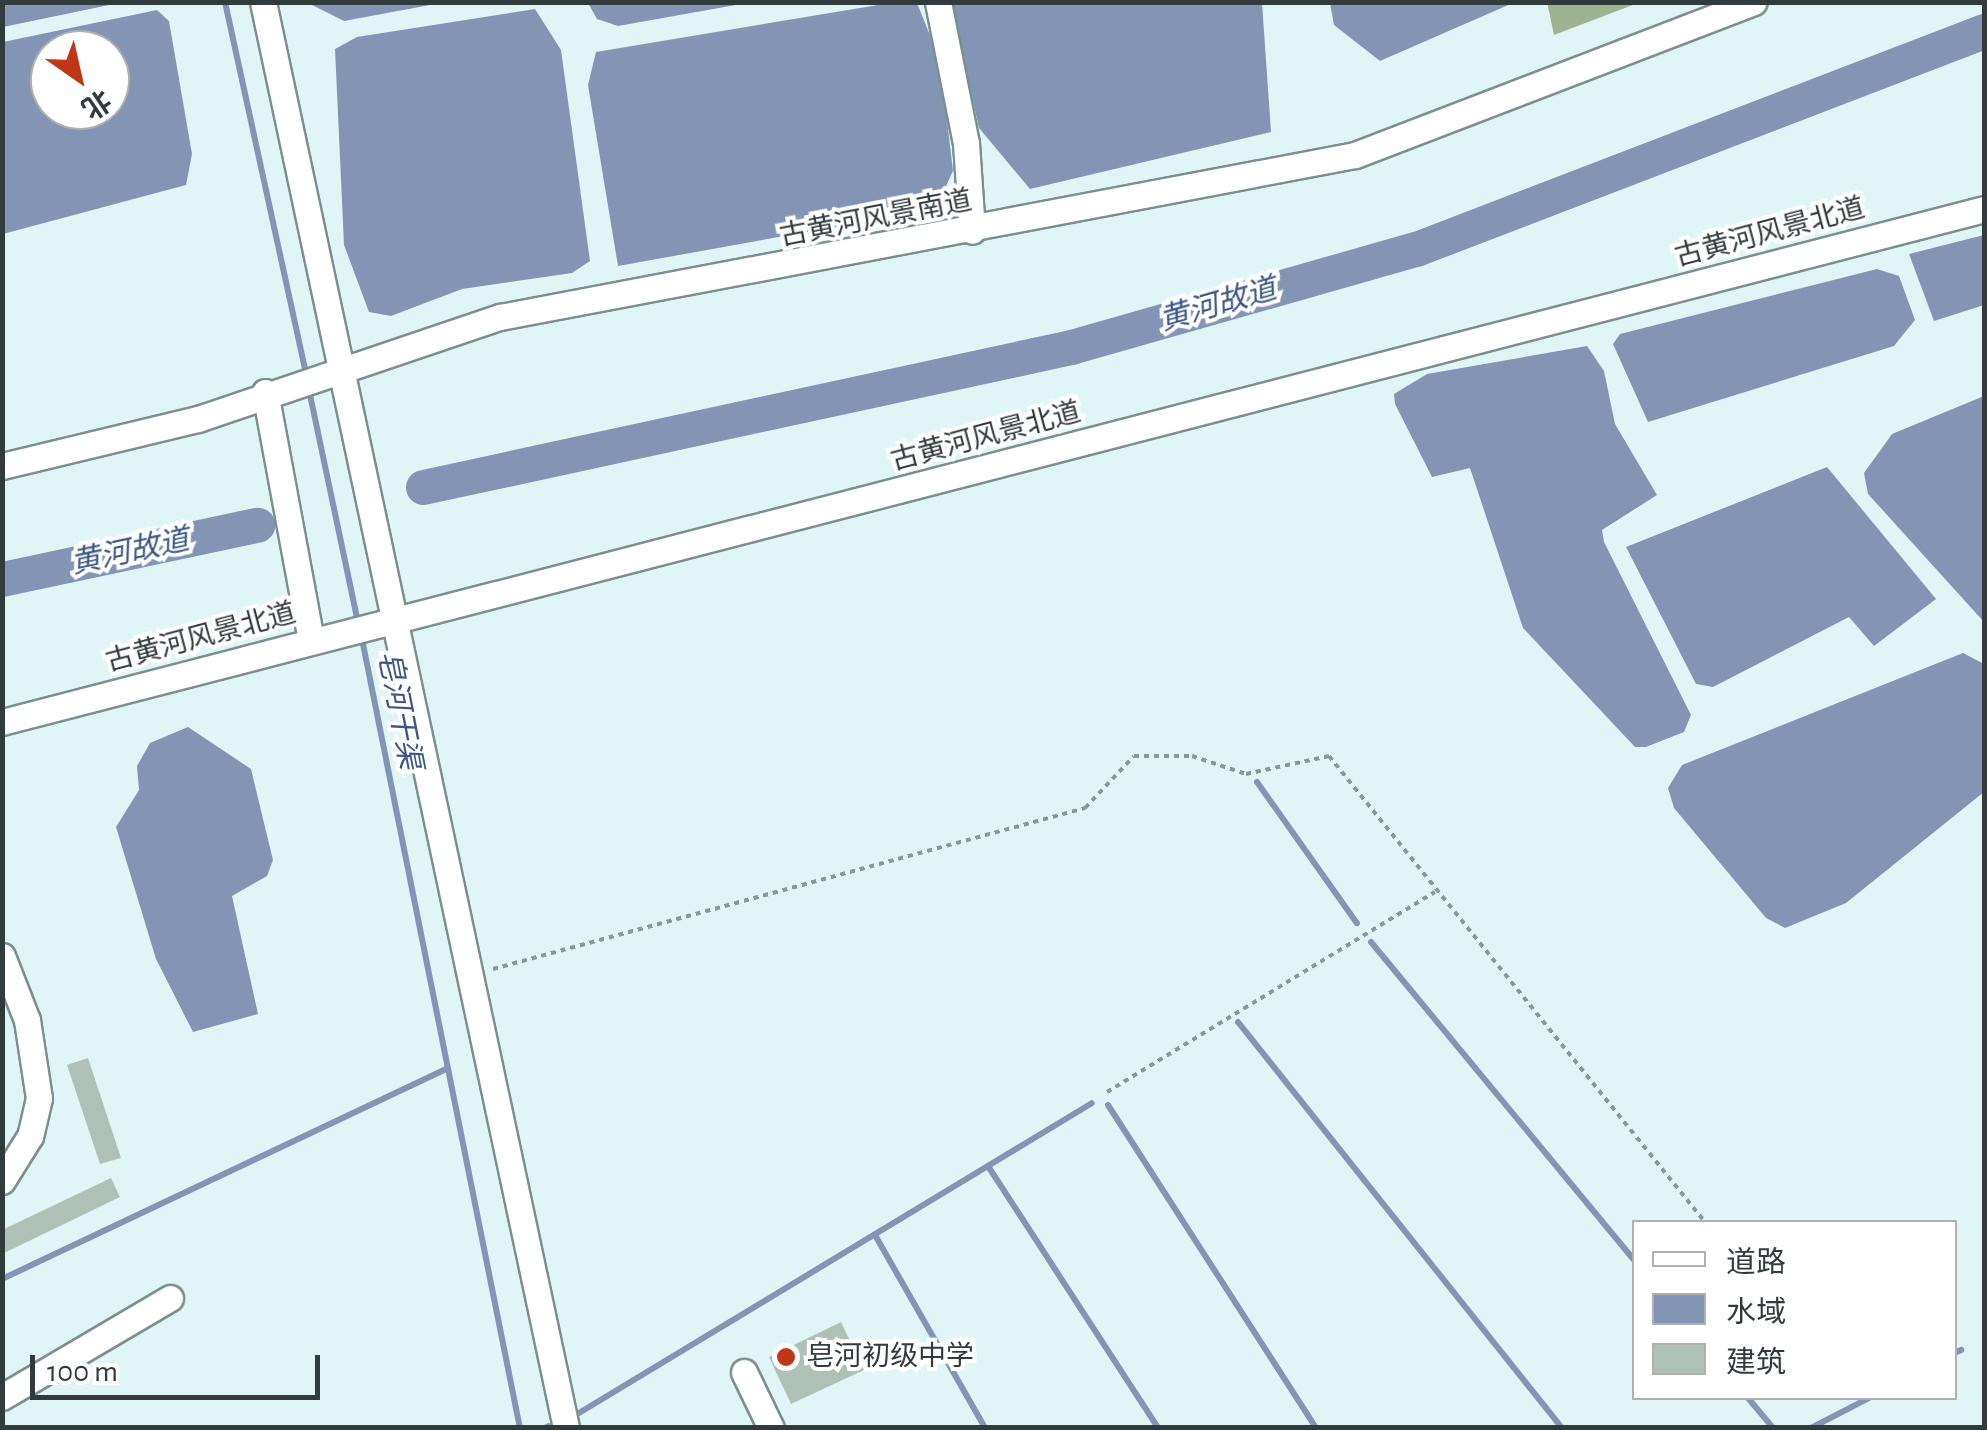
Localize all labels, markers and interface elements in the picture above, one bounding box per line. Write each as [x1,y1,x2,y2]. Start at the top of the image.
north arrow [30,30,130,130]
text: 北 [76,84,115,123]
street label: 古黄河风景南道 [777,184,975,254]
street label: 古黄河风景北道 [1671,191,1869,275]
water label: 黄河故道 [1155,271,1281,339]
street label: 古黄河风景北道 [887,395,1085,479]
water label: 黄河故道 [68,522,192,582]
street label: 古黄河风景北道 [102,596,300,680]
water label: 皂河干渠 [370,648,428,772]
legend [1632,1220,1957,1400]
text: 道路 [1726,1248,1786,1278]
text: 水域 [1726,1298,1786,1328]
scale bar [35,1335,325,1397]
place label: 皂河初级中学 [806,1340,974,1374]
marker: 皂河初级中学 [775,1346,797,1368]
text: 建筑 [1726,1348,1786,1378]
text: 100 m [47,1357,118,1387]

